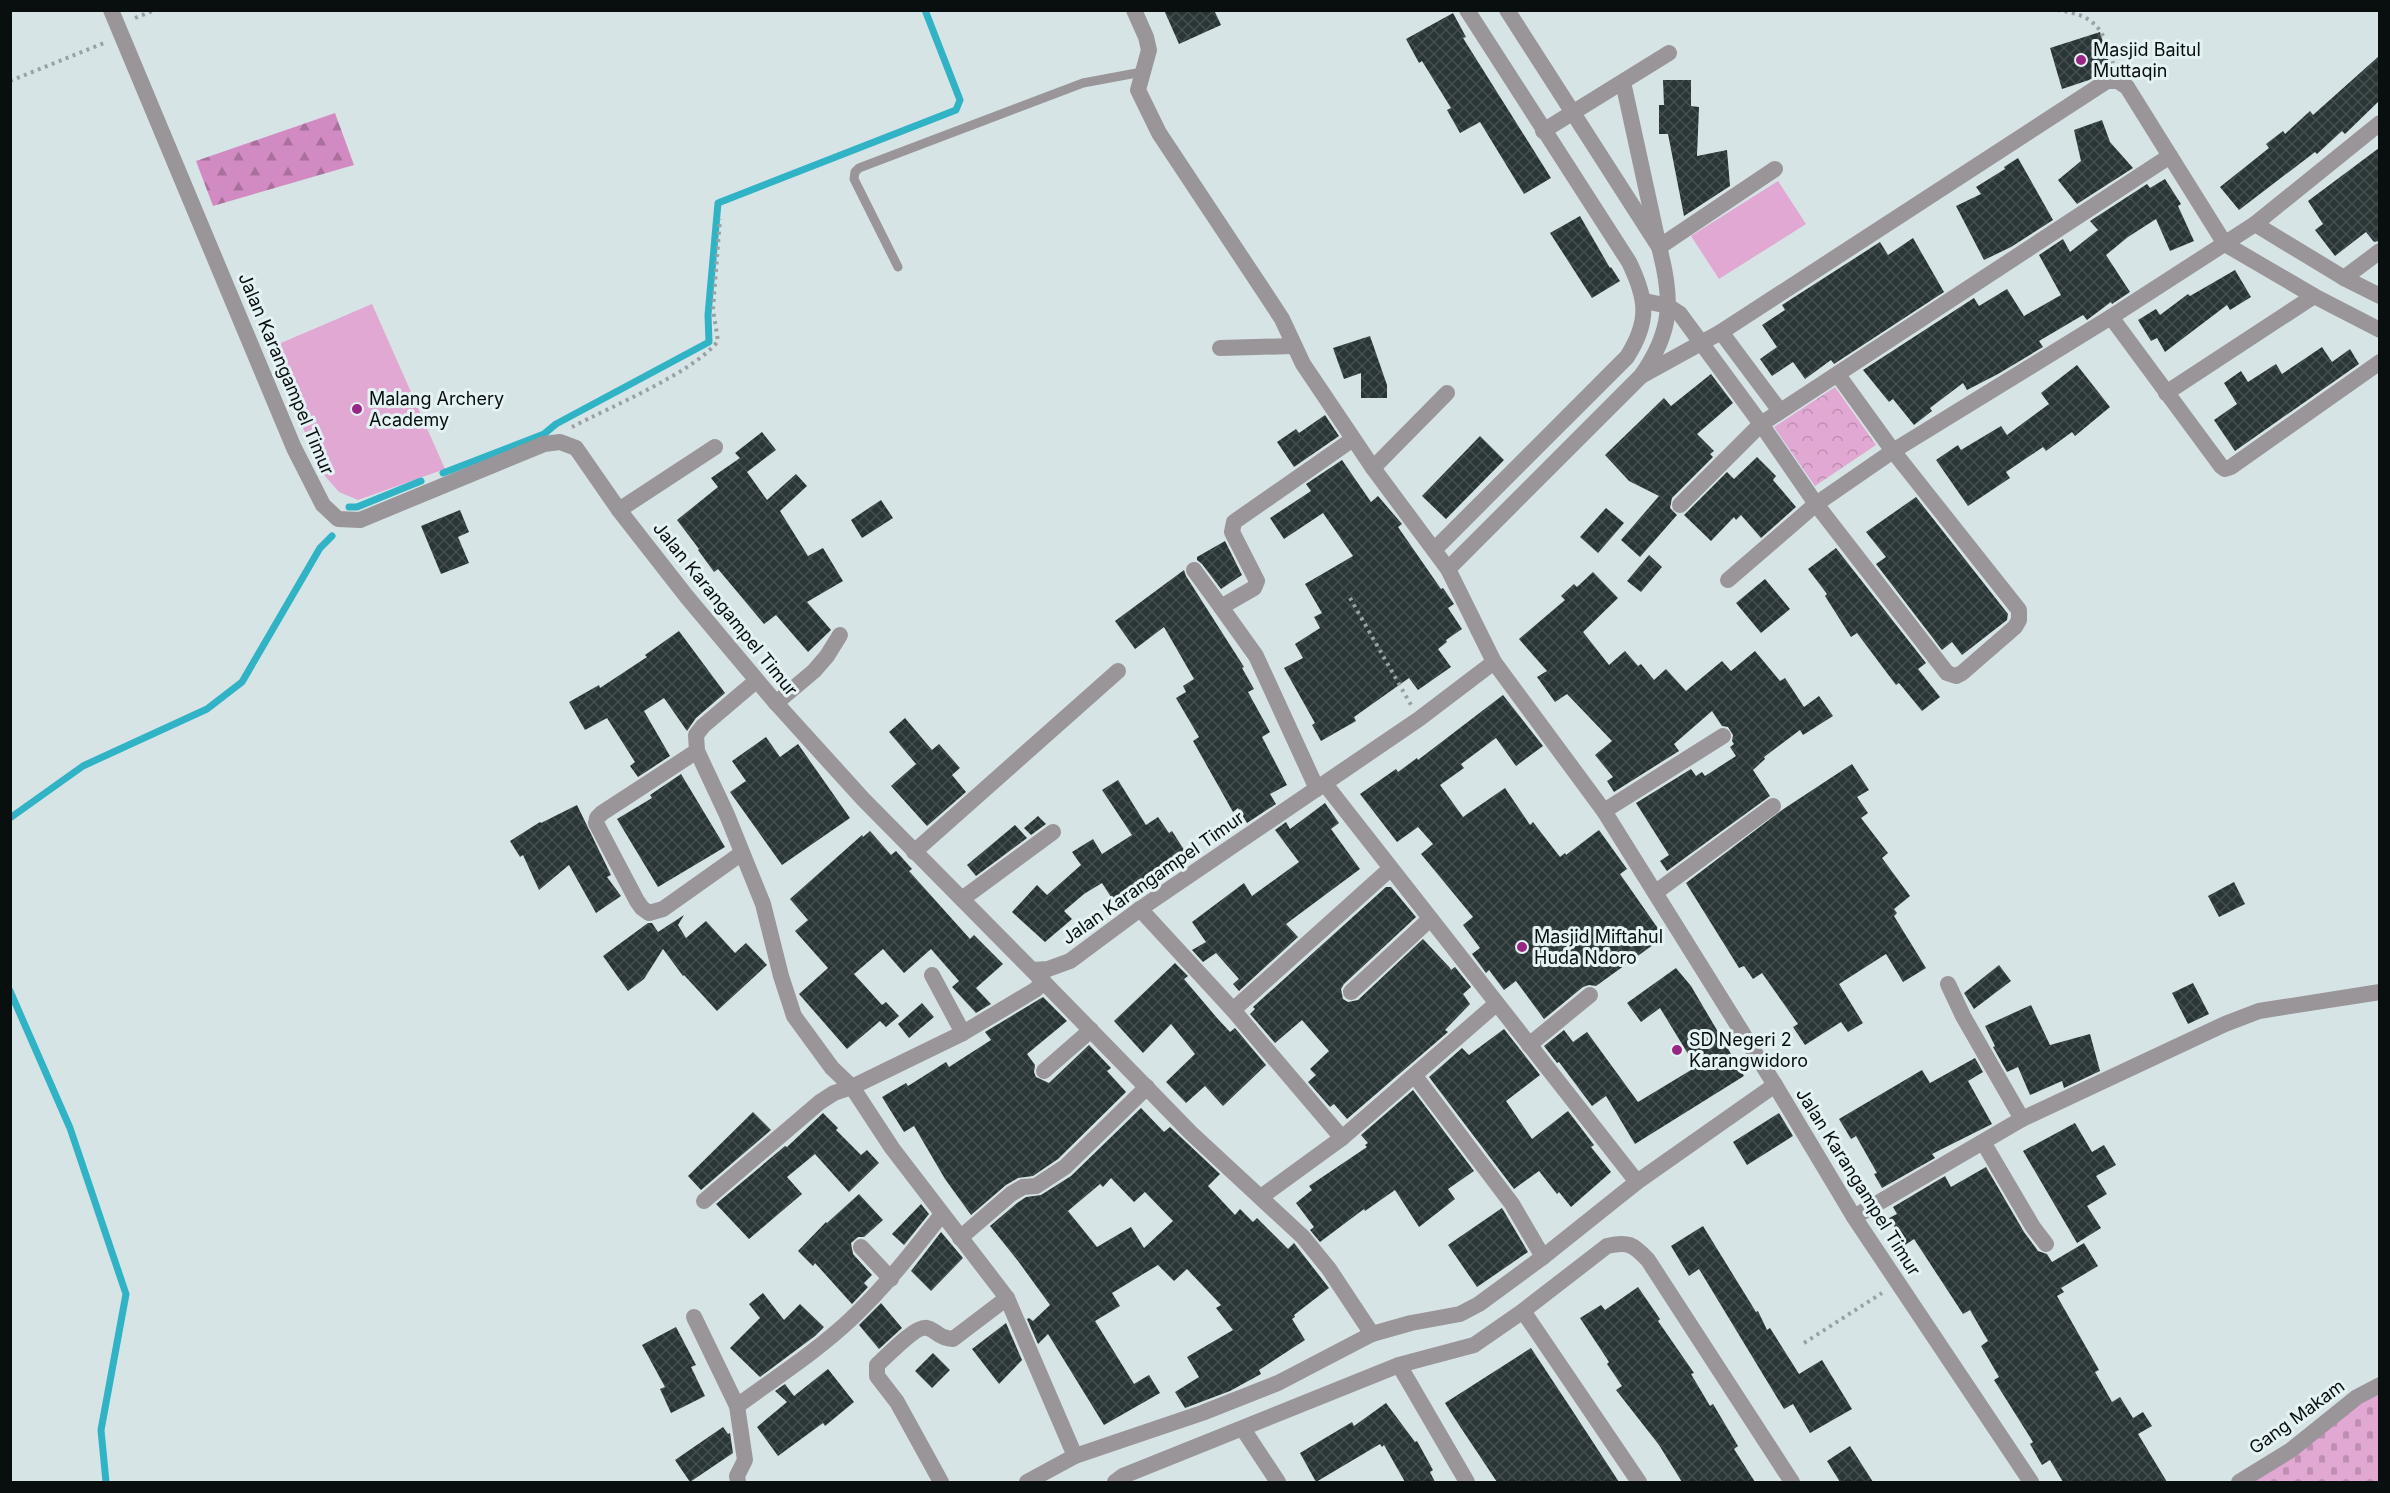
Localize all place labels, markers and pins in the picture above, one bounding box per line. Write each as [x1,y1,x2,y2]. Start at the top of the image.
place label: Masjid Baitul Muttaqin [2093,39,2201,81]
marker: Masjid Baitul Muttaqin [2074,53,2088,67]
place label: Malang Archery Academy [369,388,504,430]
marker: Malang Archery Academy [350,402,364,416]
place label: Masjid Miftahul Huda Ndoro [1534,926,1663,968]
marker: Masjid Miftahul Huda Ndoro [1515,940,1529,954]
place label: SD Negeri 2 Karangwidoro [1689,1029,1808,1071]
marker: SD Negeri 2 Karangwidoro [1670,1043,1684,1057]

